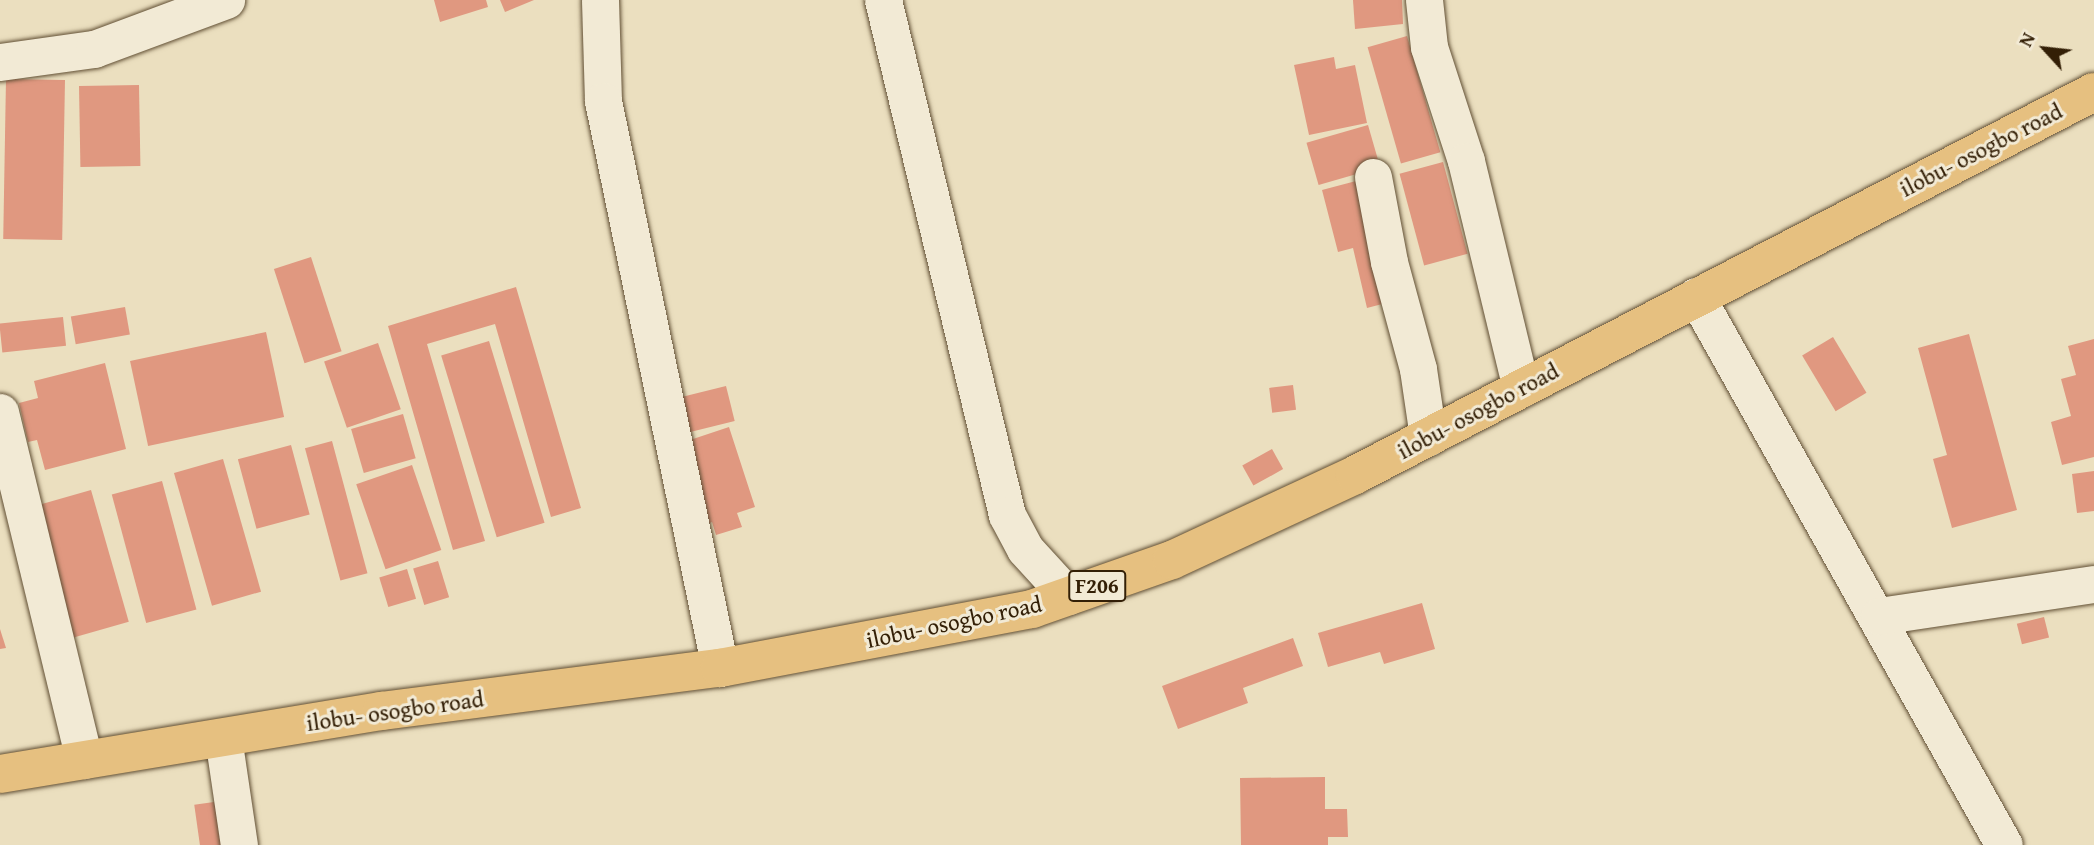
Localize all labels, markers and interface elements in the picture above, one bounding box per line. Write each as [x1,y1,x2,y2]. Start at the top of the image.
north arrow [2010,14,2080,84]
text: N [2011,27,2042,51]
street label: ilobu- osogbo road [1895,97,2067,203]
street label: ilobu- osogbo road [1393,357,1563,465]
road number: F206 [1067,568,1127,604]
street label: ilobu- osogbo road [864,590,1044,654]
street label: ilobu- osogbo road [305,685,485,737]

